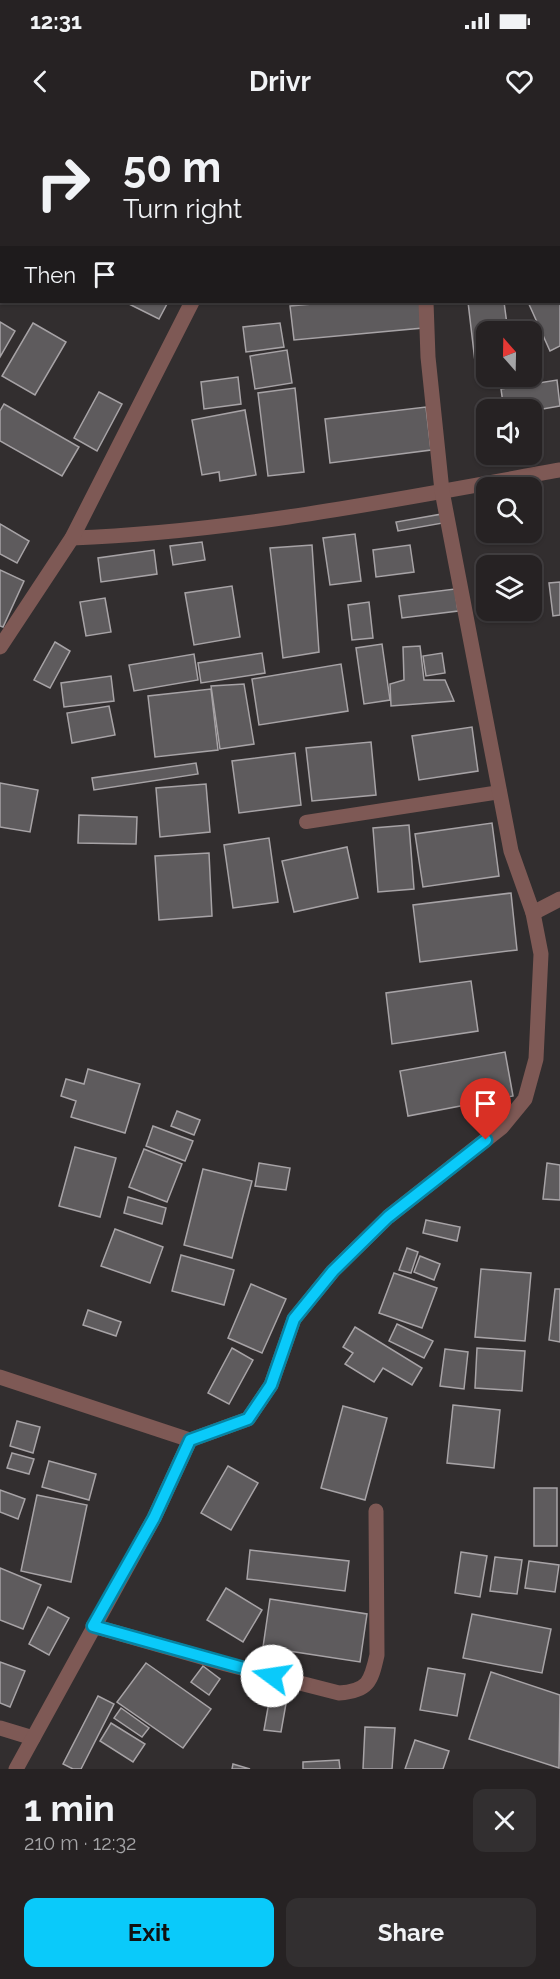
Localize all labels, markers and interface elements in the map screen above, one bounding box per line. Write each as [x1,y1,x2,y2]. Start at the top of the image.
text: 12:31 [30,8,82,34]
icon: back [24,65,57,98]
icon: heart [503,65,536,98]
text: Drivr [249,66,311,97]
text: 50 m [123,143,221,192]
icon: right [24,144,102,222]
text: Turn right [123,193,242,224]
icon: arrive [88,258,121,291]
text: Then [24,262,76,288]
north arrow [476,321,542,387]
map controls [476,321,542,621]
button: sound [476,399,542,465]
button: search [476,477,542,543]
button: layers [476,555,542,621]
pin [460,1078,511,1140]
icon: arrive [469,1087,502,1120]
position arrow [240,1644,304,1708]
text: 1 min [24,1787,115,1829]
button: close [473,1789,536,1852]
text: 210 m · 12:32 [24,1831,137,1855]
button: Exit [24,1898,274,1967]
button: Share [286,1898,536,1967]

